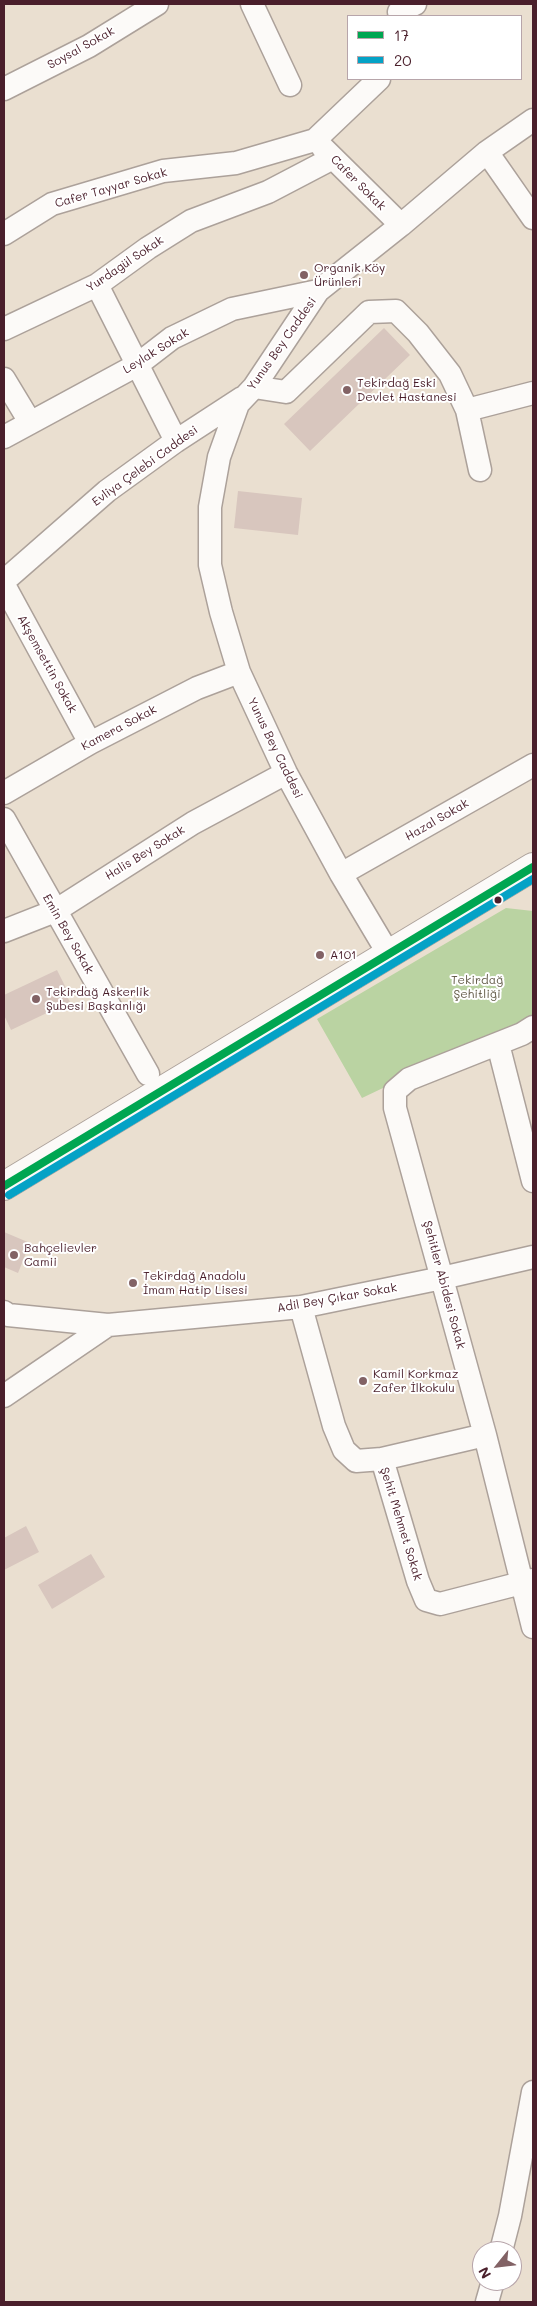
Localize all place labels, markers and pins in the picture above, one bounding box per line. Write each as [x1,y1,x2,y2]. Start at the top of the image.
place label: Organik Köy Ürünleri [314,261,385,289]
marker: Organik Köy Ürünleri [298,269,310,281]
place label: Tekirdağ Eski Devlet Hastanesi [357,376,457,404]
marker: Tekirdağ Eski Devlet Hastanesi [341,384,353,396]
unlabelled marker [493,895,503,905]
place label: A101 [330,948,356,962]
marker: A101 [314,949,326,961]
place label: Tekirdağ Askerlik Şubesi Başkanlığı [46,985,149,1013]
marker: Tekirdağ Askerlik Şubesi Başkanlığı [30,993,42,1005]
place label: Bahçelievler Camii [24,1241,97,1269]
marker: Bahçelievler Camii [8,1249,20,1261]
place label: Tekirdağ Anadolu İmam Hatip Lisesi [143,1269,248,1297]
marker: Tekirdağ Anadolu İmam Hatip Lisesi [127,1277,139,1289]
place label: Kamil Korkmaz Zafer İlkokulu [373,1367,458,1395]
marker: Kamil Korkmaz Zafer İlkokulu [357,1375,369,1387]

